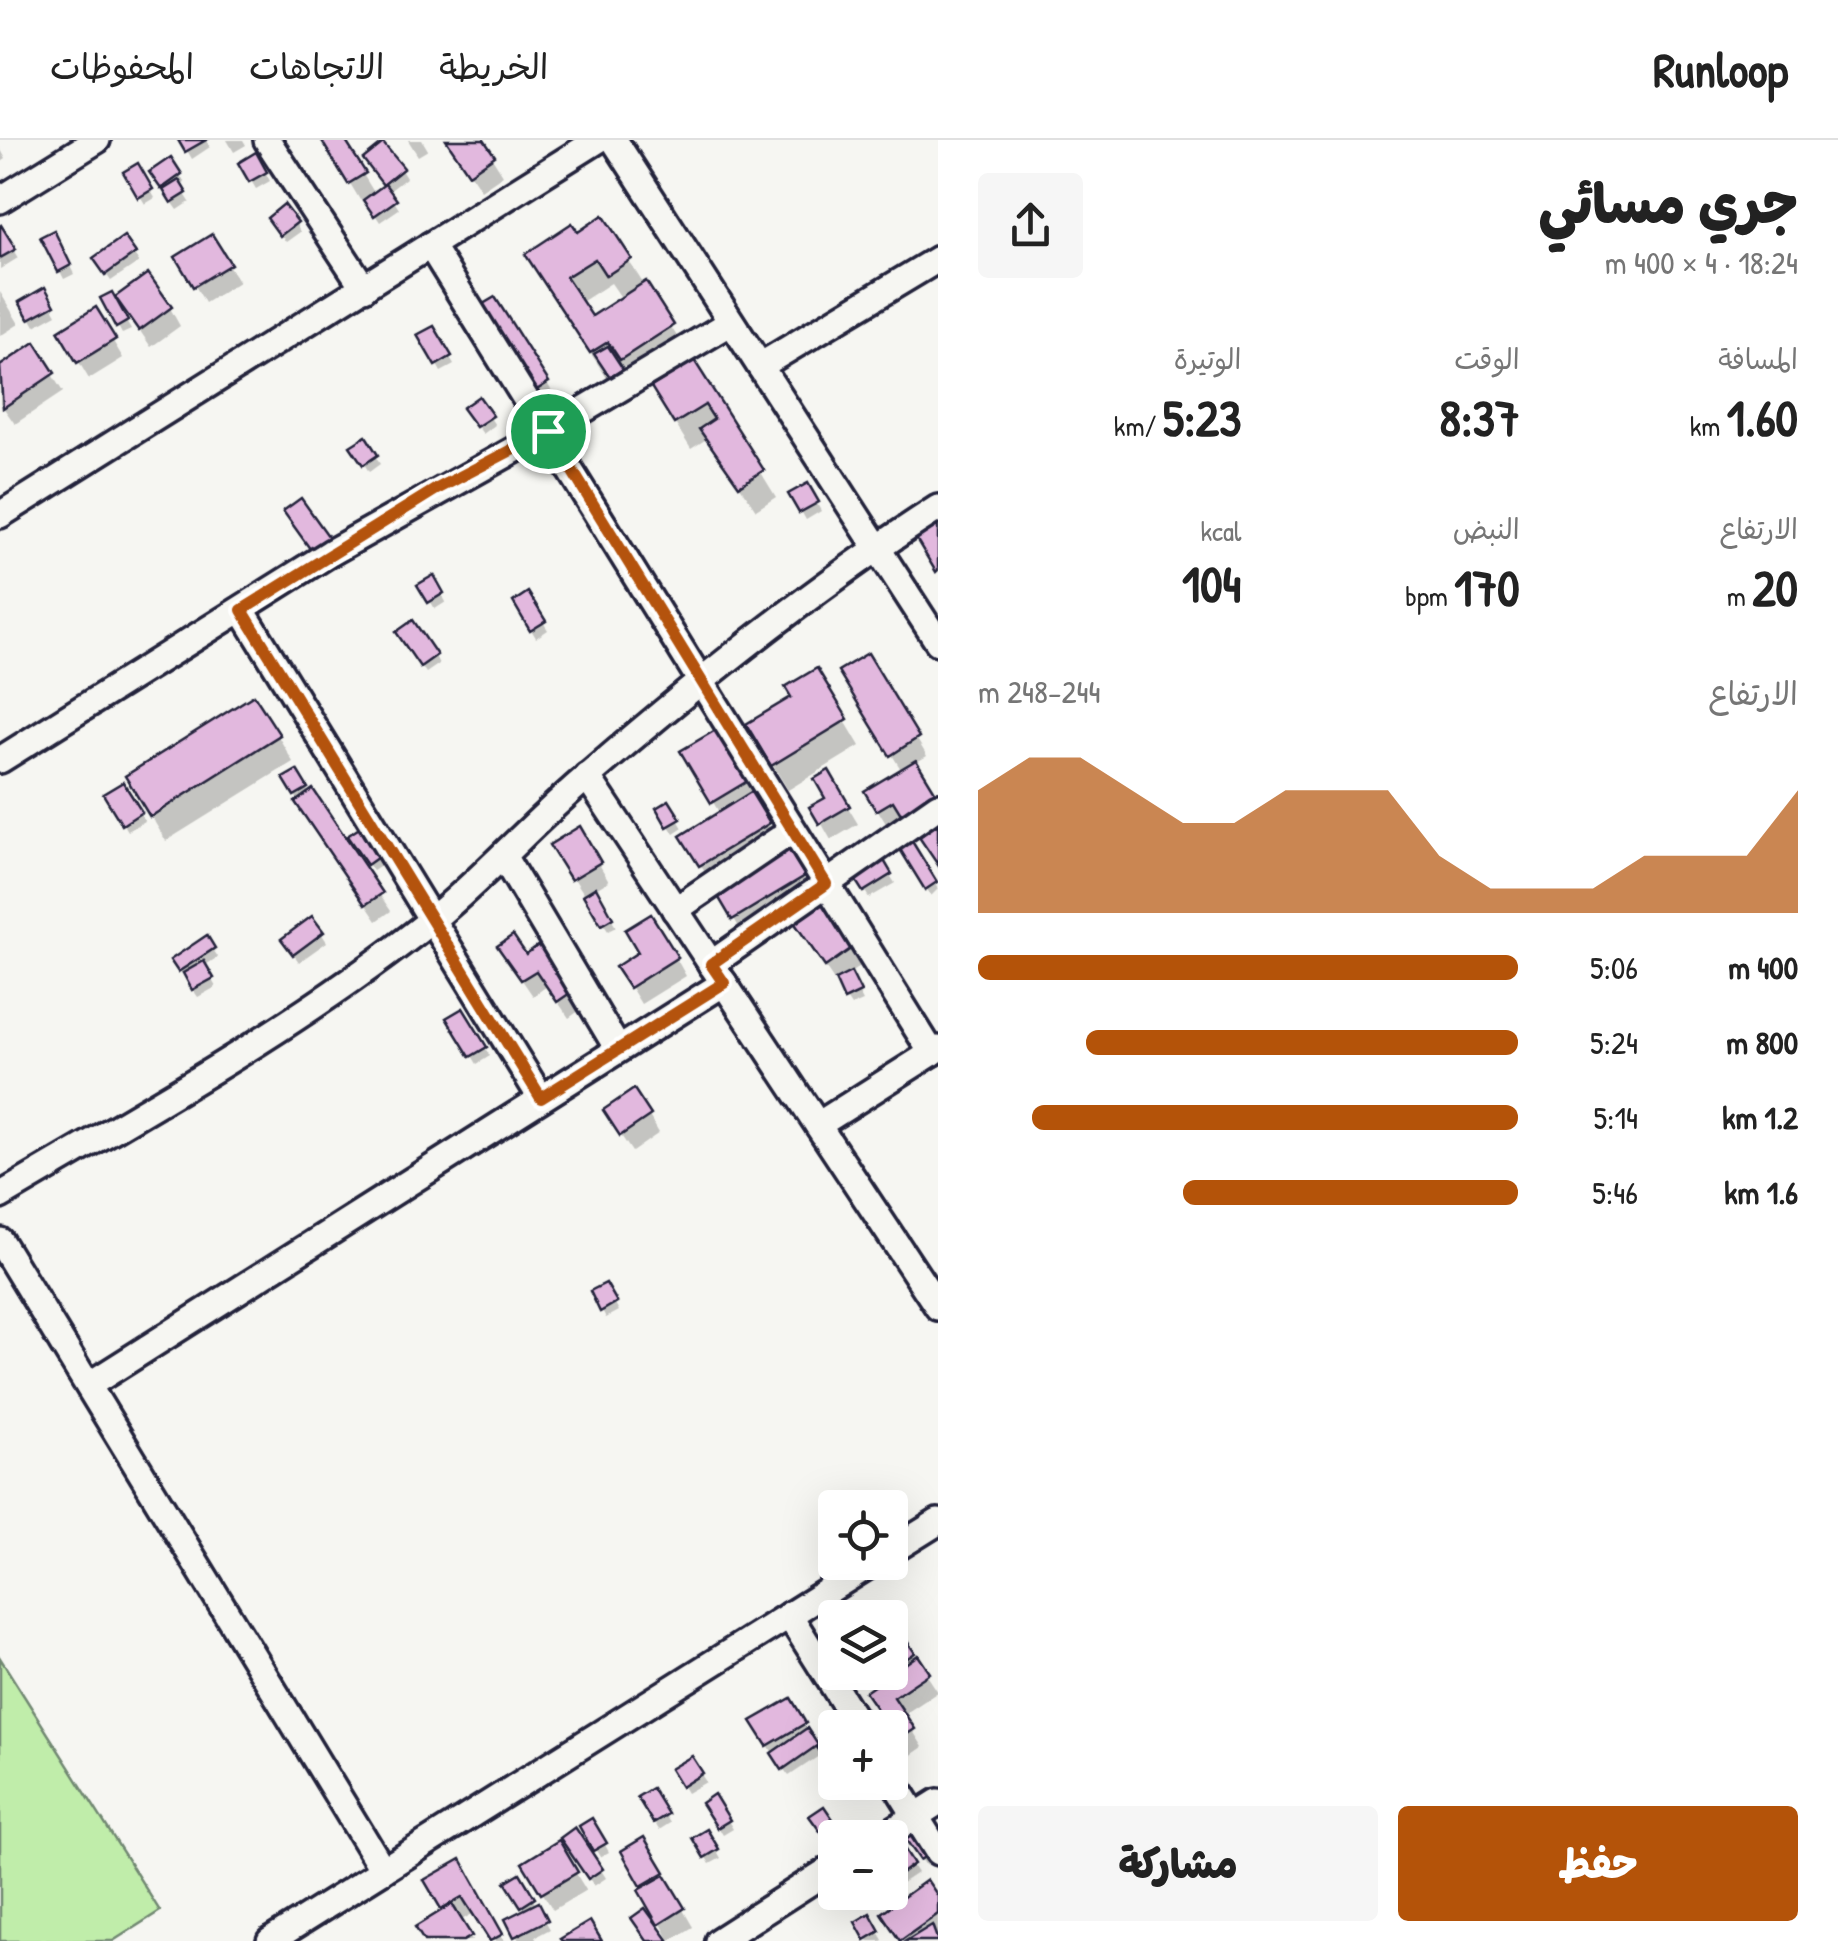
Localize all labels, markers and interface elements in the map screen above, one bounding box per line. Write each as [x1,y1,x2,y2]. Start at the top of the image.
text: Runloop [1653,37,1788,102]
text: المحفوظات [50,43,194,90]
text: الاتجاهات [249,43,384,90]
text: الخريطة [439,43,548,90]
text: جري مسائي [1539,166,1798,240]
button: share [978,173,1083,278]
text: 18:24 · 4 × 400 m [1605,241,1798,284]
text: الوتيرة [1174,340,1241,378]
text: الوقت [1454,340,1520,378]
text: المسافة [1718,340,1798,378]
text: 5:23 [1163,384,1241,452]
text: 8:37 [1439,384,1520,452]
text: 1.60 [1727,384,1798,452]
pin [506,389,591,474]
icon: arrive [521,404,576,459]
text: /km [1114,407,1163,445]
text: km [1690,407,1727,445]
text: النبض [1453,510,1520,548]
text: الارتفاع [1719,510,1798,548]
text: kcal [1200,512,1241,550]
text: 104 [1182,550,1241,618]
text: 170 [1454,554,1520,622]
text: 20 [1752,554,1798,622]
text: bpm [1405,577,1454,615]
text: m [1727,577,1752,615]
text: 244–248 m [978,670,1100,713]
text: الارتفاع [1708,672,1798,715]
text: 5:06 [1590,946,1638,989]
text: 400 m [1728,946,1798,989]
text: 5:24 [1590,1021,1638,1064]
text: 800 m [1726,1021,1798,1064]
text: 5:14 [1593,1096,1638,1139]
text: 1.2 km [1722,1096,1798,1139]
text: 5:46 [1592,1171,1638,1214]
text: 1.6 km [1724,1171,1798,1214]
map controls [818,1490,908,1910]
button: locate [818,1490,908,1580]
button: layers [818,1600,908,1690]
button: + [818,1710,908,1800]
button: مشاركة [978,1806,1378,1921]
button: حفظ [1398,1806,1798,1921]
button: − [818,1820,908,1910]

